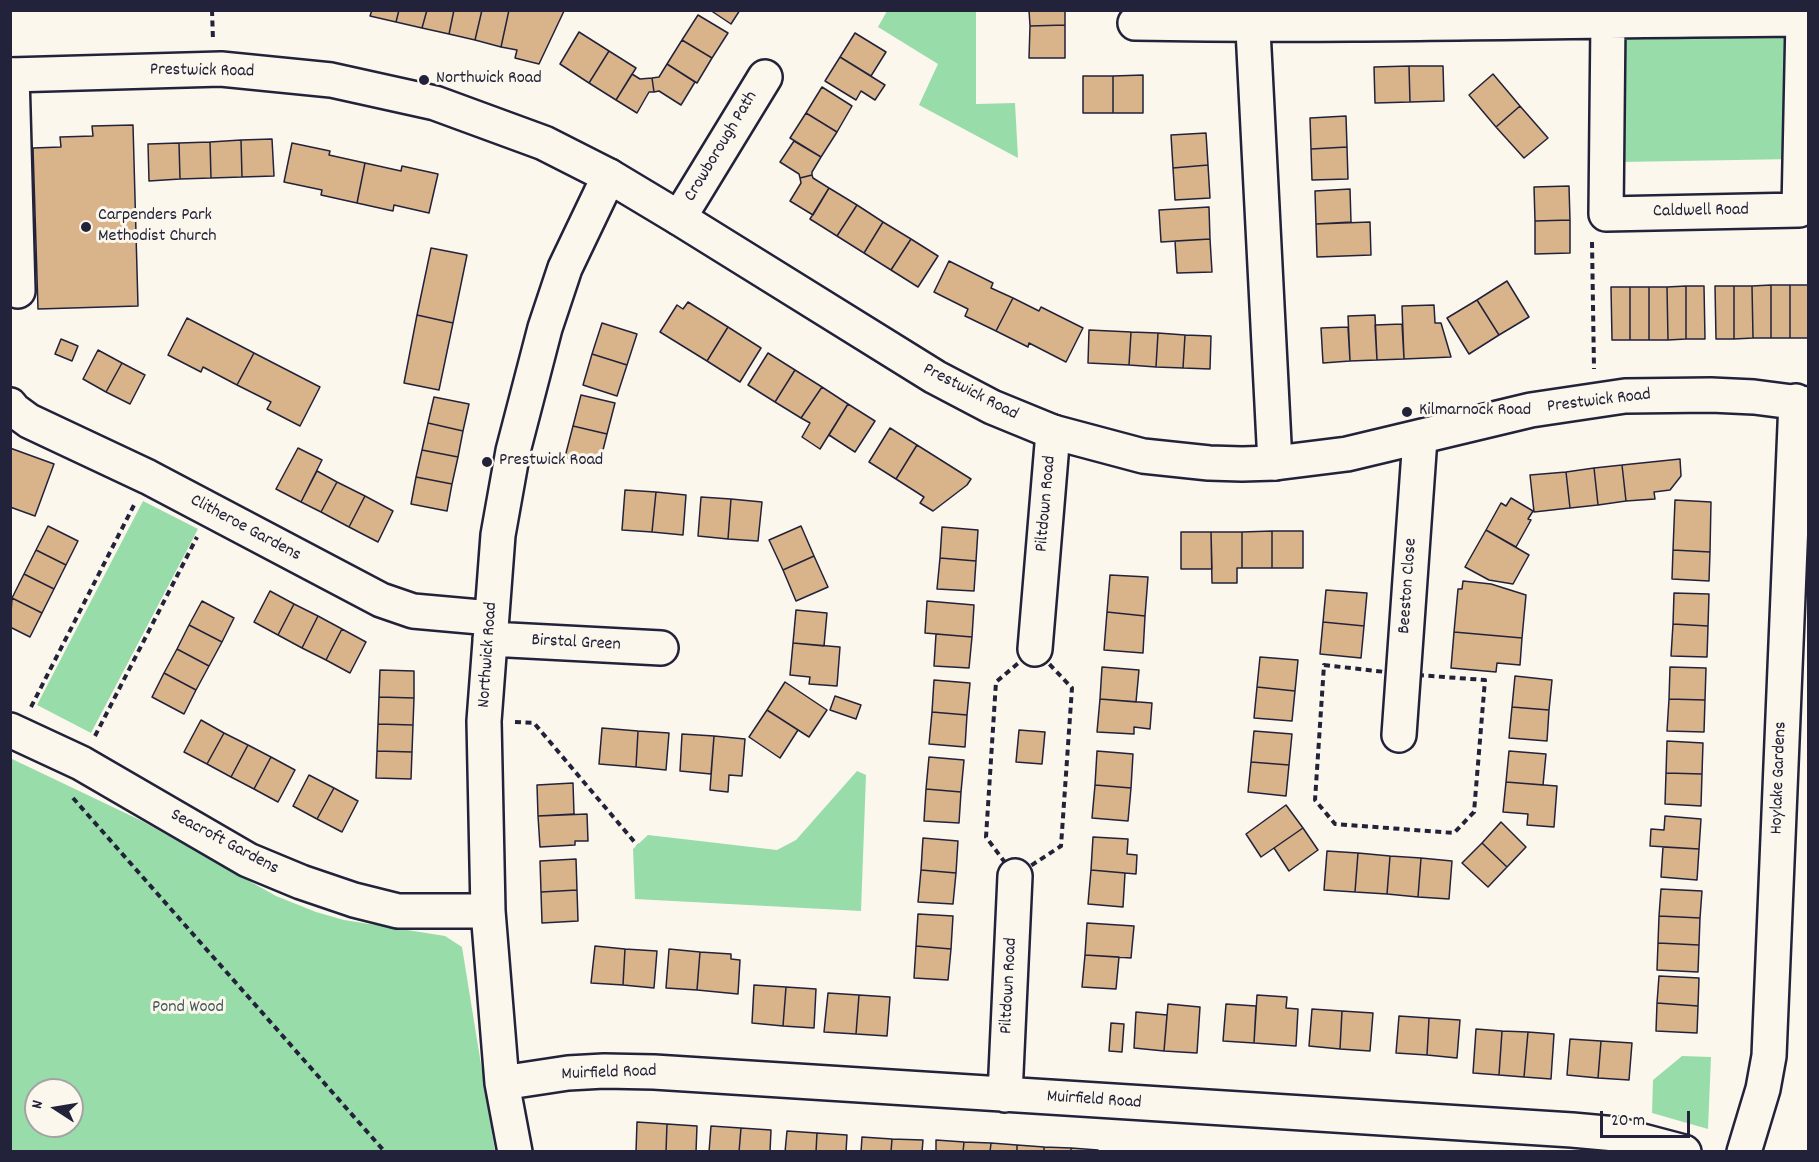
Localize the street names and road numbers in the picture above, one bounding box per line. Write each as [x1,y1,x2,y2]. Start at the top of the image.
street label: Prestwick Road [150,60,254,84]
street label: Crowborough Path [681,88,763,206]
street label: Caldwell Road [1653,200,1749,224]
street label: Prestwick Road [919,360,1021,426]
street label: Prestwick Road [1546,385,1652,419]
street label: Piltdown Road [1032,455,1062,553]
street label: Clitheroe Gardens [186,491,304,567]
street label: Beeston Close [1395,538,1423,634]
street label: Northwick Road [475,602,503,708]
street label: Birstal Green [531,631,621,657]
street label: Hoylake Gardens [1767,721,1793,835]
street label: Seacroft Gardens [166,805,282,881]
street label: Piltdown Road [997,937,1023,1035]
street label: Muirfield Road [561,1062,657,1086]
street label: Muirfield Road [1046,1087,1142,1115]

